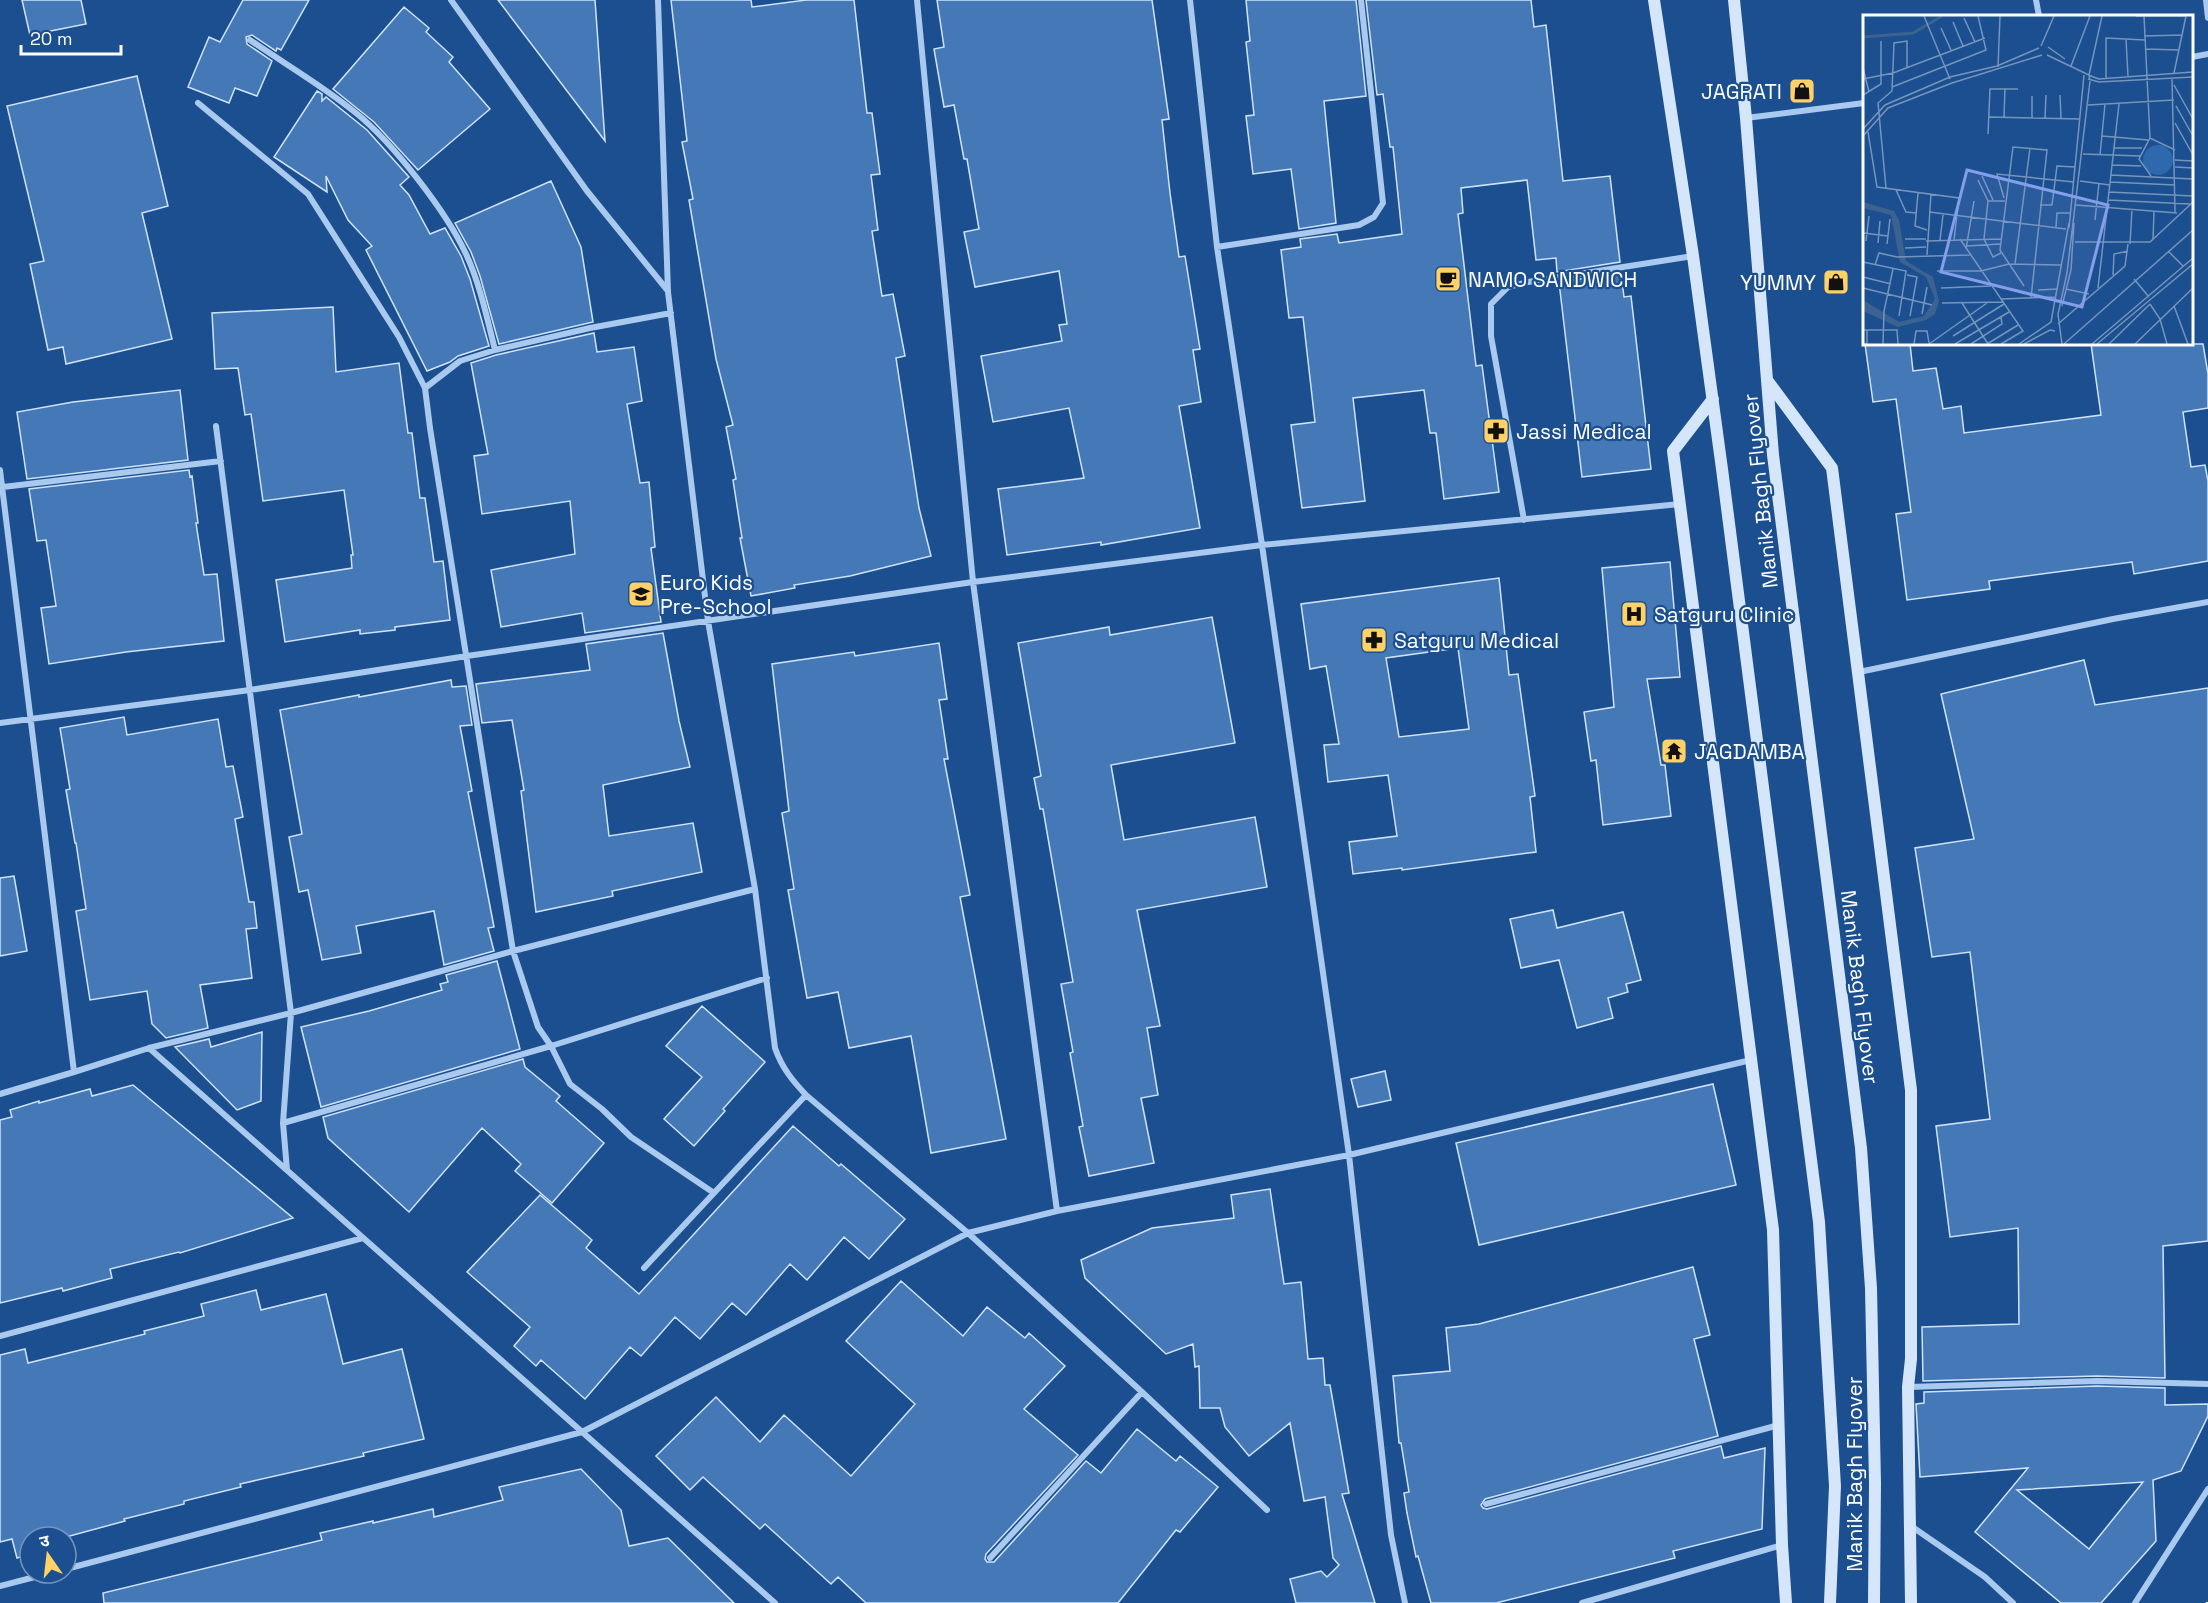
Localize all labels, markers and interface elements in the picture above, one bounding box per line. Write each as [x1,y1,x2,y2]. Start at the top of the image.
inset map [1863,15,2193,345]
scale bar [21,18,122,56]
text: 20 m [30,27,73,50]
shop icon: JAGRATI [1787,76,1817,106]
place label: JAGRATI [1701,78,1782,105]
cafe icon: NAMO SANDWICH [1433,264,1463,294]
place label: NAMO SANDWICH [1468,266,1637,293]
shop icon: YUMMY [1821,267,1851,297]
place label: YUMMY [1740,269,1816,296]
street label: Manik Bagh Flyover [1736,392,1784,590]
pharmacy icon: Jassi Medical [1481,416,1511,446]
place label: Jassi Medical [1516,418,1652,445]
place label: Euro Kids Pre-School [660,569,772,620]
school or university icon: Euro Kids Pre-School [626,579,656,609]
hospital icon: Satguru Clinic [1619,599,1649,629]
place label: Satguru Clinic [1654,601,1794,628]
pharmacy icon: Satguru Medical [1359,625,1389,655]
place label: Satguru Medical [1394,627,1559,654]
temple icon: JAGDAMBA [1659,736,1689,766]
place label: JAGDAMBA [1694,738,1805,765]
street label: Manik Bagh Flyover [1835,888,1885,1086]
street label: Manik Bagh Flyover [1841,1376,1868,1572]
north arrow [18,1525,78,1585]
text: उ [37,1529,52,1552]

